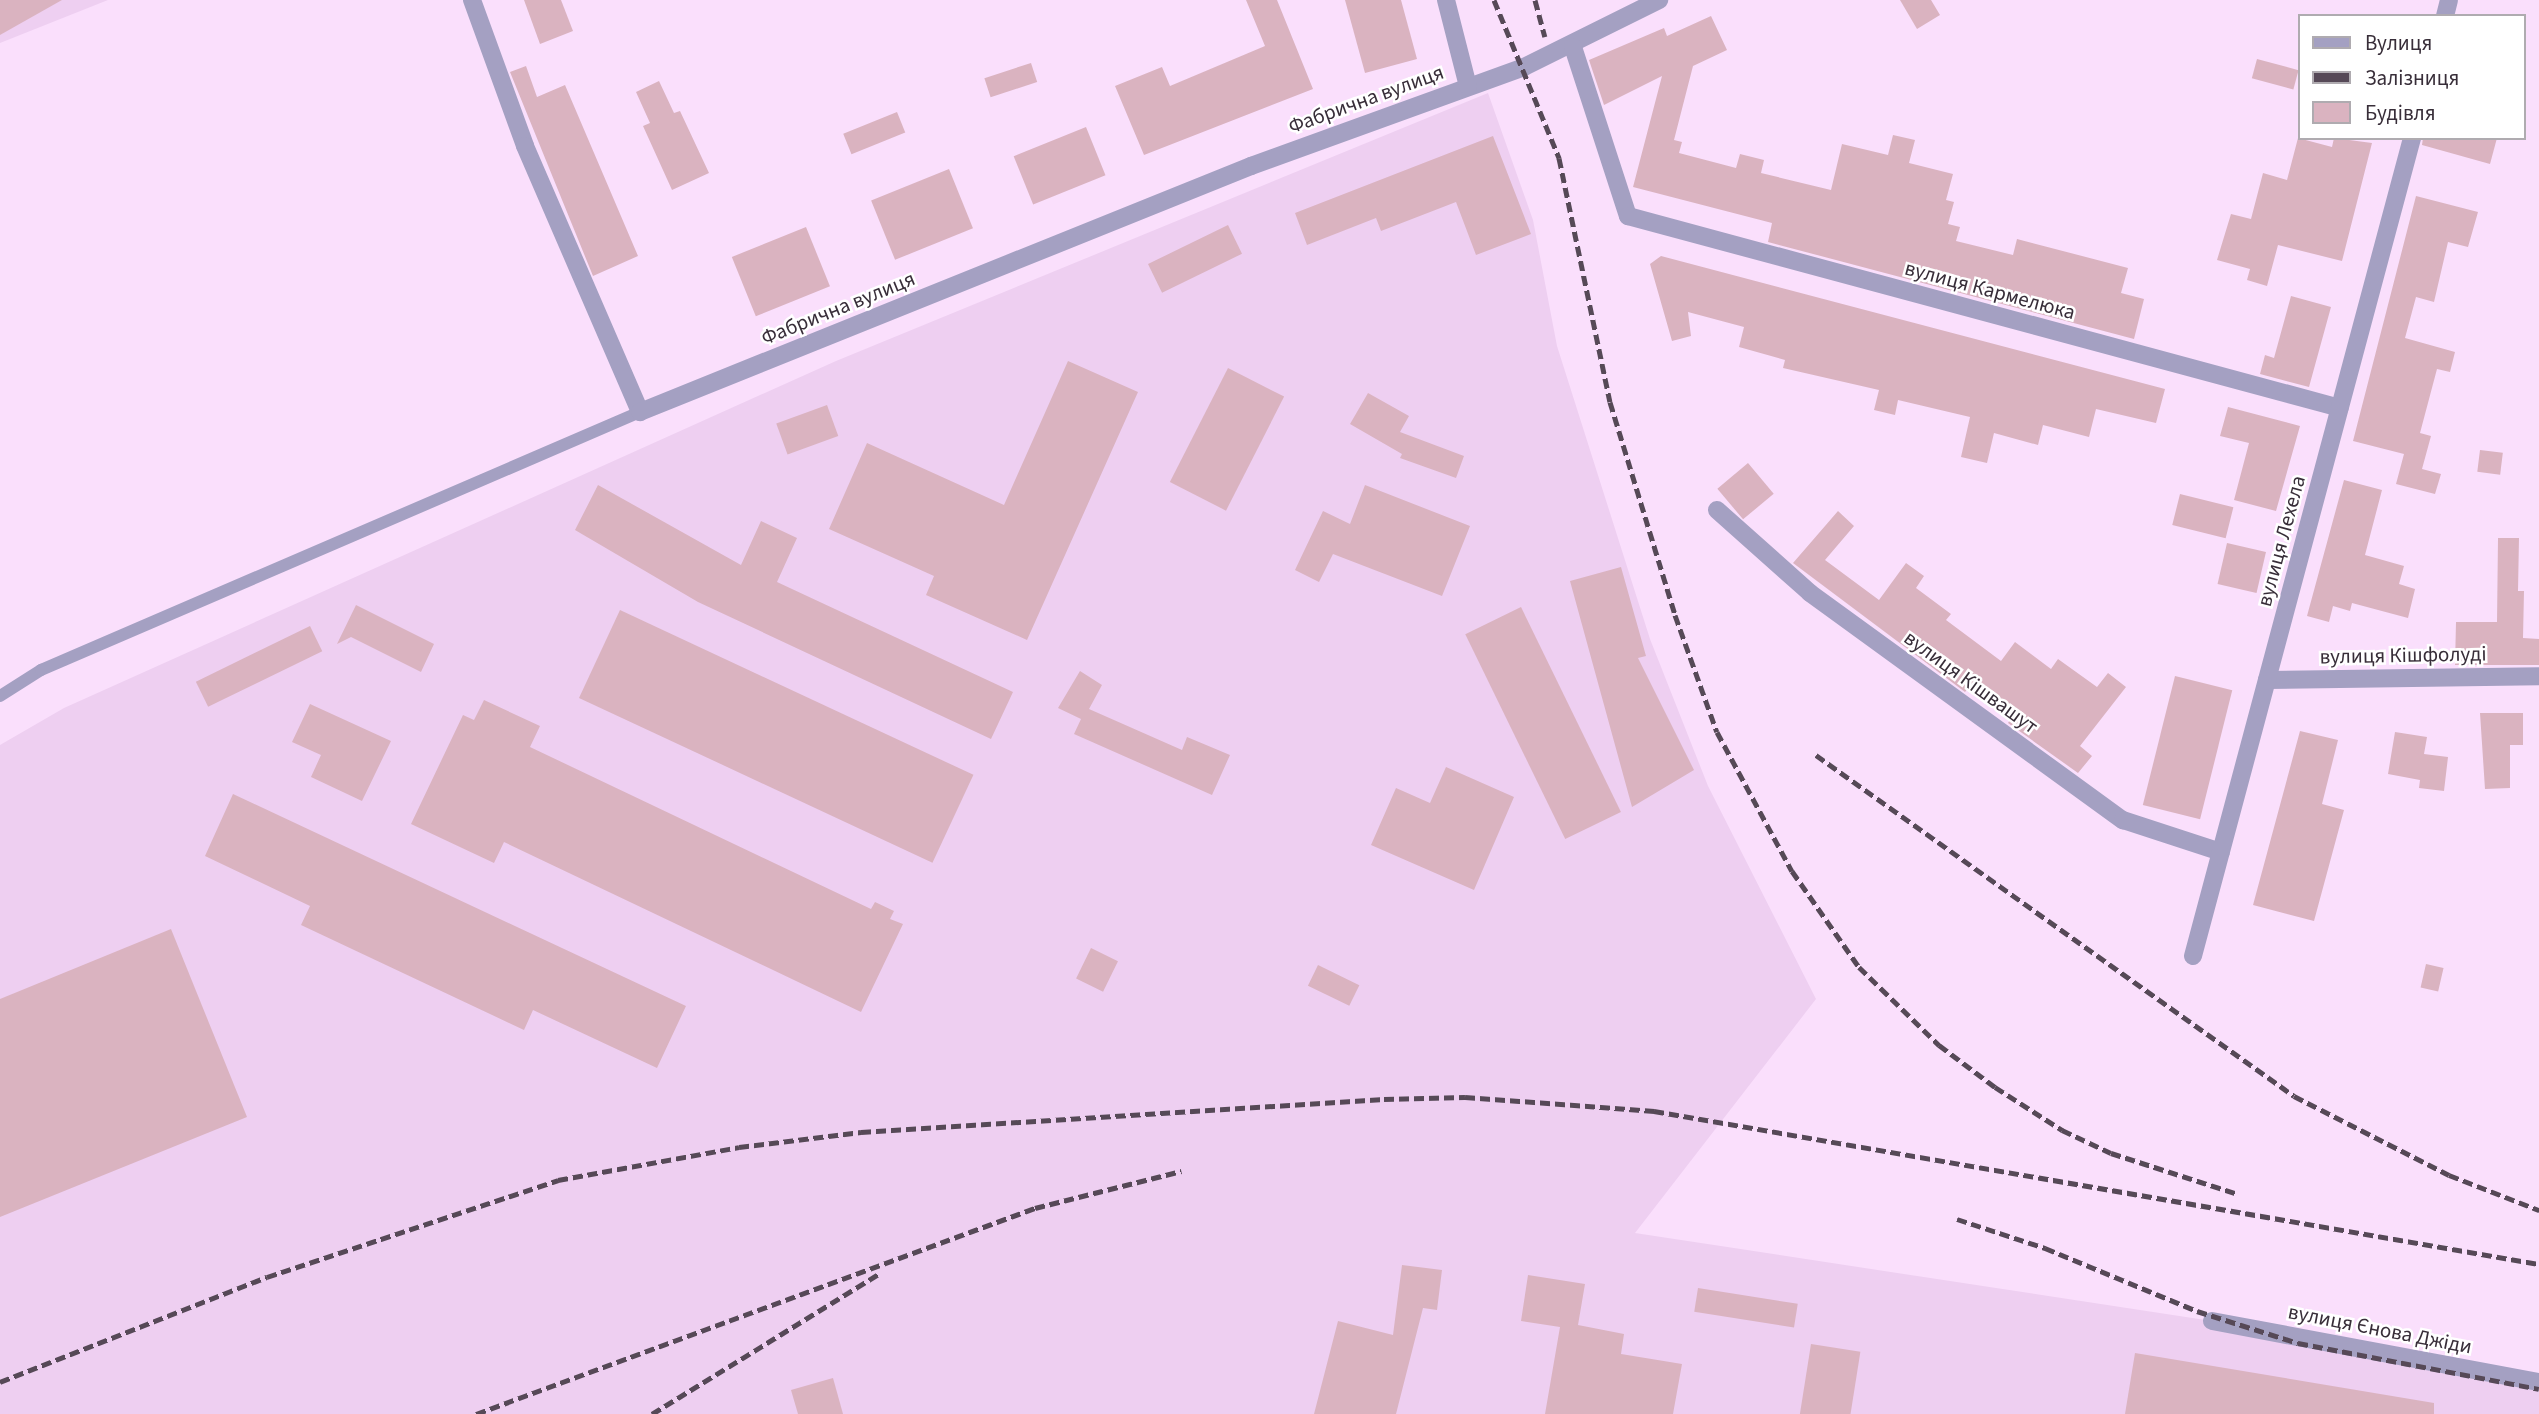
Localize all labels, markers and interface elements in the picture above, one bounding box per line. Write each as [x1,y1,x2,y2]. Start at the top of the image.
legend [2298,14,2525,140]
text: Вулиця [2365,28,2432,58]
street label: Фабрична вулиця [1285,59,1447,139]
text: Залізниця [2365,63,2459,93]
text: Будівля [2365,98,2436,128]
street label: вулиця Кармелюка [1902,255,2078,325]
street label: Фабрична вулиця [757,266,919,350]
street label: вулиця Лехела [2251,473,2311,609]
street label: вулиця Кішвашут [1899,625,2043,739]
street label: вулиця Кішфолуді [2319,641,2487,669]
street label: вулиця Єнова Джіди [2286,1299,2474,1359]

